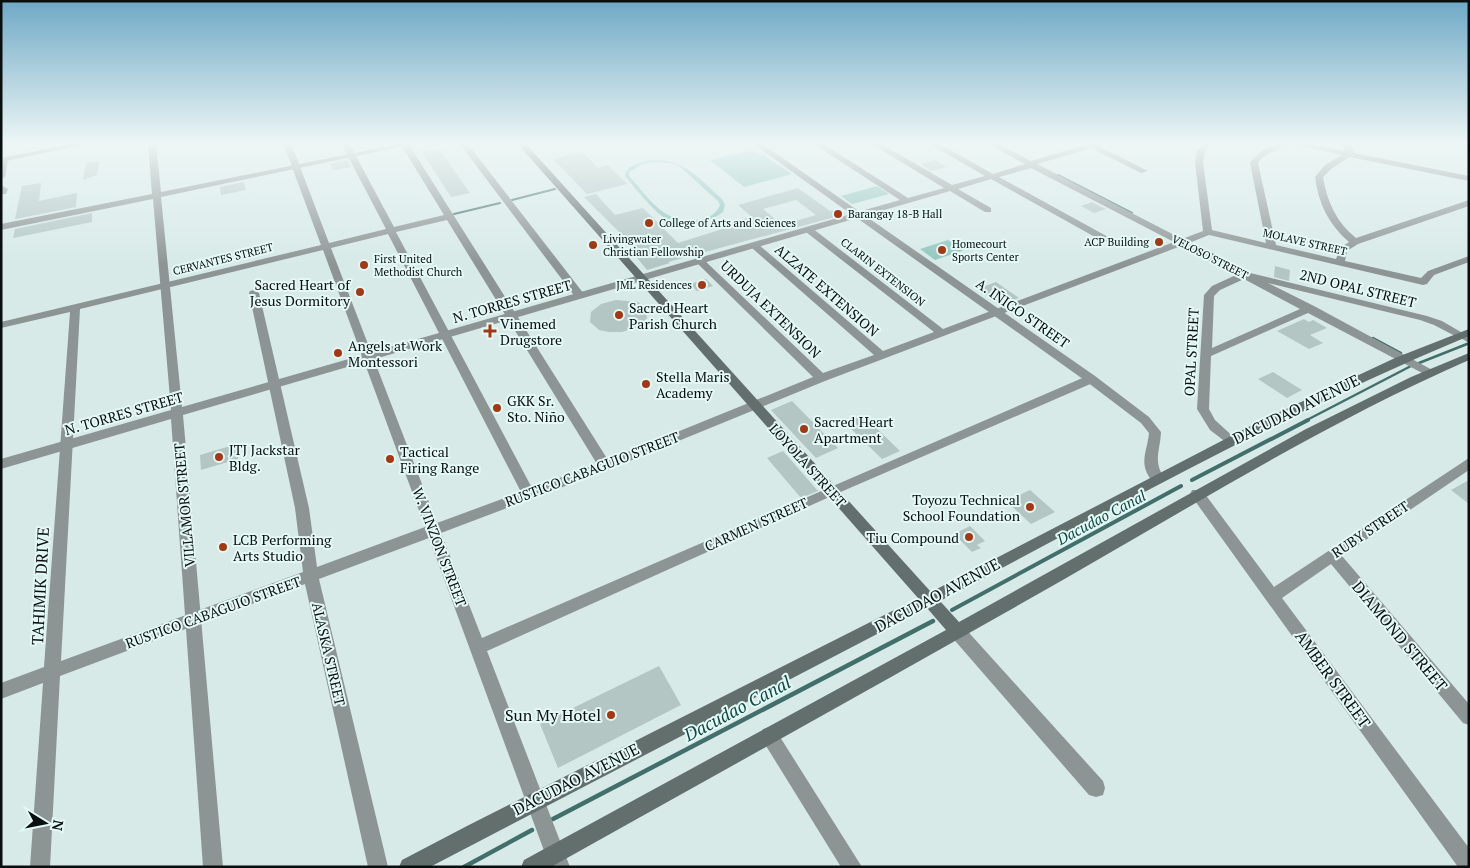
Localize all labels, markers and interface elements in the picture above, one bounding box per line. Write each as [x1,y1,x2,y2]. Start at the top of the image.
place label: Barangay 18-B Hall [848,207,942,221]
marker: Barangay 18-B Hall [832,208,844,220]
place label: College of Arts and Sciences [659,216,796,230]
marker: College of Arts and Sciences [643,217,655,229]
street label: MOLAVE STREET [1262,226,1349,259]
place label: Livingwater Christian Fellowship [603,232,704,259]
street label: VELOSO STREET [1169,232,1251,282]
street label: CLARIN EXTENSION [838,235,928,309]
place label: ACP Building [1084,235,1149,249]
marker: ACP Building [1153,236,1165,248]
place label: Homecourt Sports Center [952,237,1019,264]
marker: Livingwater Christian Fellowship [587,239,599,251]
street label: CERVANTES STREET [171,240,275,278]
street label: ALZATE EXTENSION [771,240,883,340]
marker: Homecourt Sports Center [936,244,948,256]
place label: First United Methodist Church [374,252,463,279]
street label: URDUJA EXTENSION [717,256,825,362]
marker: First United Methodist Church [358,259,370,271]
street label: 2ND OPAL STREET [1298,264,1419,312]
street label: A. IÑIGO STREET [973,274,1074,352]
place label: Sacred Heart of Jesus Dormitory [250,275,351,310]
street label: N. TORRES STREET [450,275,574,327]
place label: JML Residences [616,278,692,292]
marker: JML Residences [696,279,708,291]
marker: Sacred Heart of Jesus Dormitory [354,286,366,298]
place label: Sacred Heart Parish Church [629,298,717,333]
street label: OPAL STREET [1179,307,1203,397]
marker: Sacred Heart Parish Church [613,309,625,321]
place label: Vinemed Drugstore [500,314,562,349]
marker: Vinemed Drugstore [484,325,496,337]
place label: Angels at Work Montessori [348,336,443,371]
marker: Angels at Work Montessori [332,347,344,359]
place label: Stella Maris Academy [656,367,730,402]
street label: DACUDAO AVENUE [1229,369,1363,449]
marker: Stella Maris Academy [640,378,652,390]
street label: N. TORRES STREET [62,387,186,439]
place label: GKK Sr. Sto. Niño [507,391,565,426]
marker: GKK Sr. Sto. Niño [491,402,503,414]
place label: Sacred Heart Apartment [814,412,894,447]
street label: LOYOLA STREET [765,419,851,511]
marker: Sacred Heart Apartment [798,423,810,435]
street label: RUSTICO CABAGUIO STREET [502,427,682,511]
place label: JTJ Jackstar Bldg. [229,440,301,475]
street label: VILLAMOR STREET [169,442,199,568]
place label: Tactical Firing Range [400,442,479,477]
marker: JTJ Jackstar Bldg. [213,451,225,463]
marker: Tactical Firing Range [384,453,396,465]
street label: W. VINZON STREET [409,485,471,609]
water label: Dacudao Canal [1052,485,1150,549]
place label: Toyozu Technical School Foundation [903,490,1021,525]
street label: CARMEN STREET [701,493,811,555]
street label: RUBY STREET [1328,496,1413,562]
marker: Toyozu Technical School Foundation [1024,501,1036,513]
street label: TAHIMIK DRIVE [26,527,54,645]
place label: Tiu Compound [866,528,959,547]
place label: LCB Performing Arts Studio [233,530,332,565]
marker: Tiu Compound [963,531,975,543]
marker: LCB Performing Arts Studio [217,541,229,553]
street label: DACUDAO AVENUE [871,553,1003,637]
street label: RUSTICO CABAGUIO STREET [123,571,304,653]
street label: DIAMOND STREET [1347,576,1453,696]
street label: ALASKA STREET [308,600,350,708]
street label: AMBER STREET [1290,626,1376,732]
water label: Dacudao Canal [678,670,795,747]
place label: Sun My Hotel [505,704,601,726]
marker: Sun My Hotel [605,709,617,721]
street label: DACUDAO AVENUE [509,738,643,820]
north arrow [20,798,70,848]
text: N [48,818,69,833]

